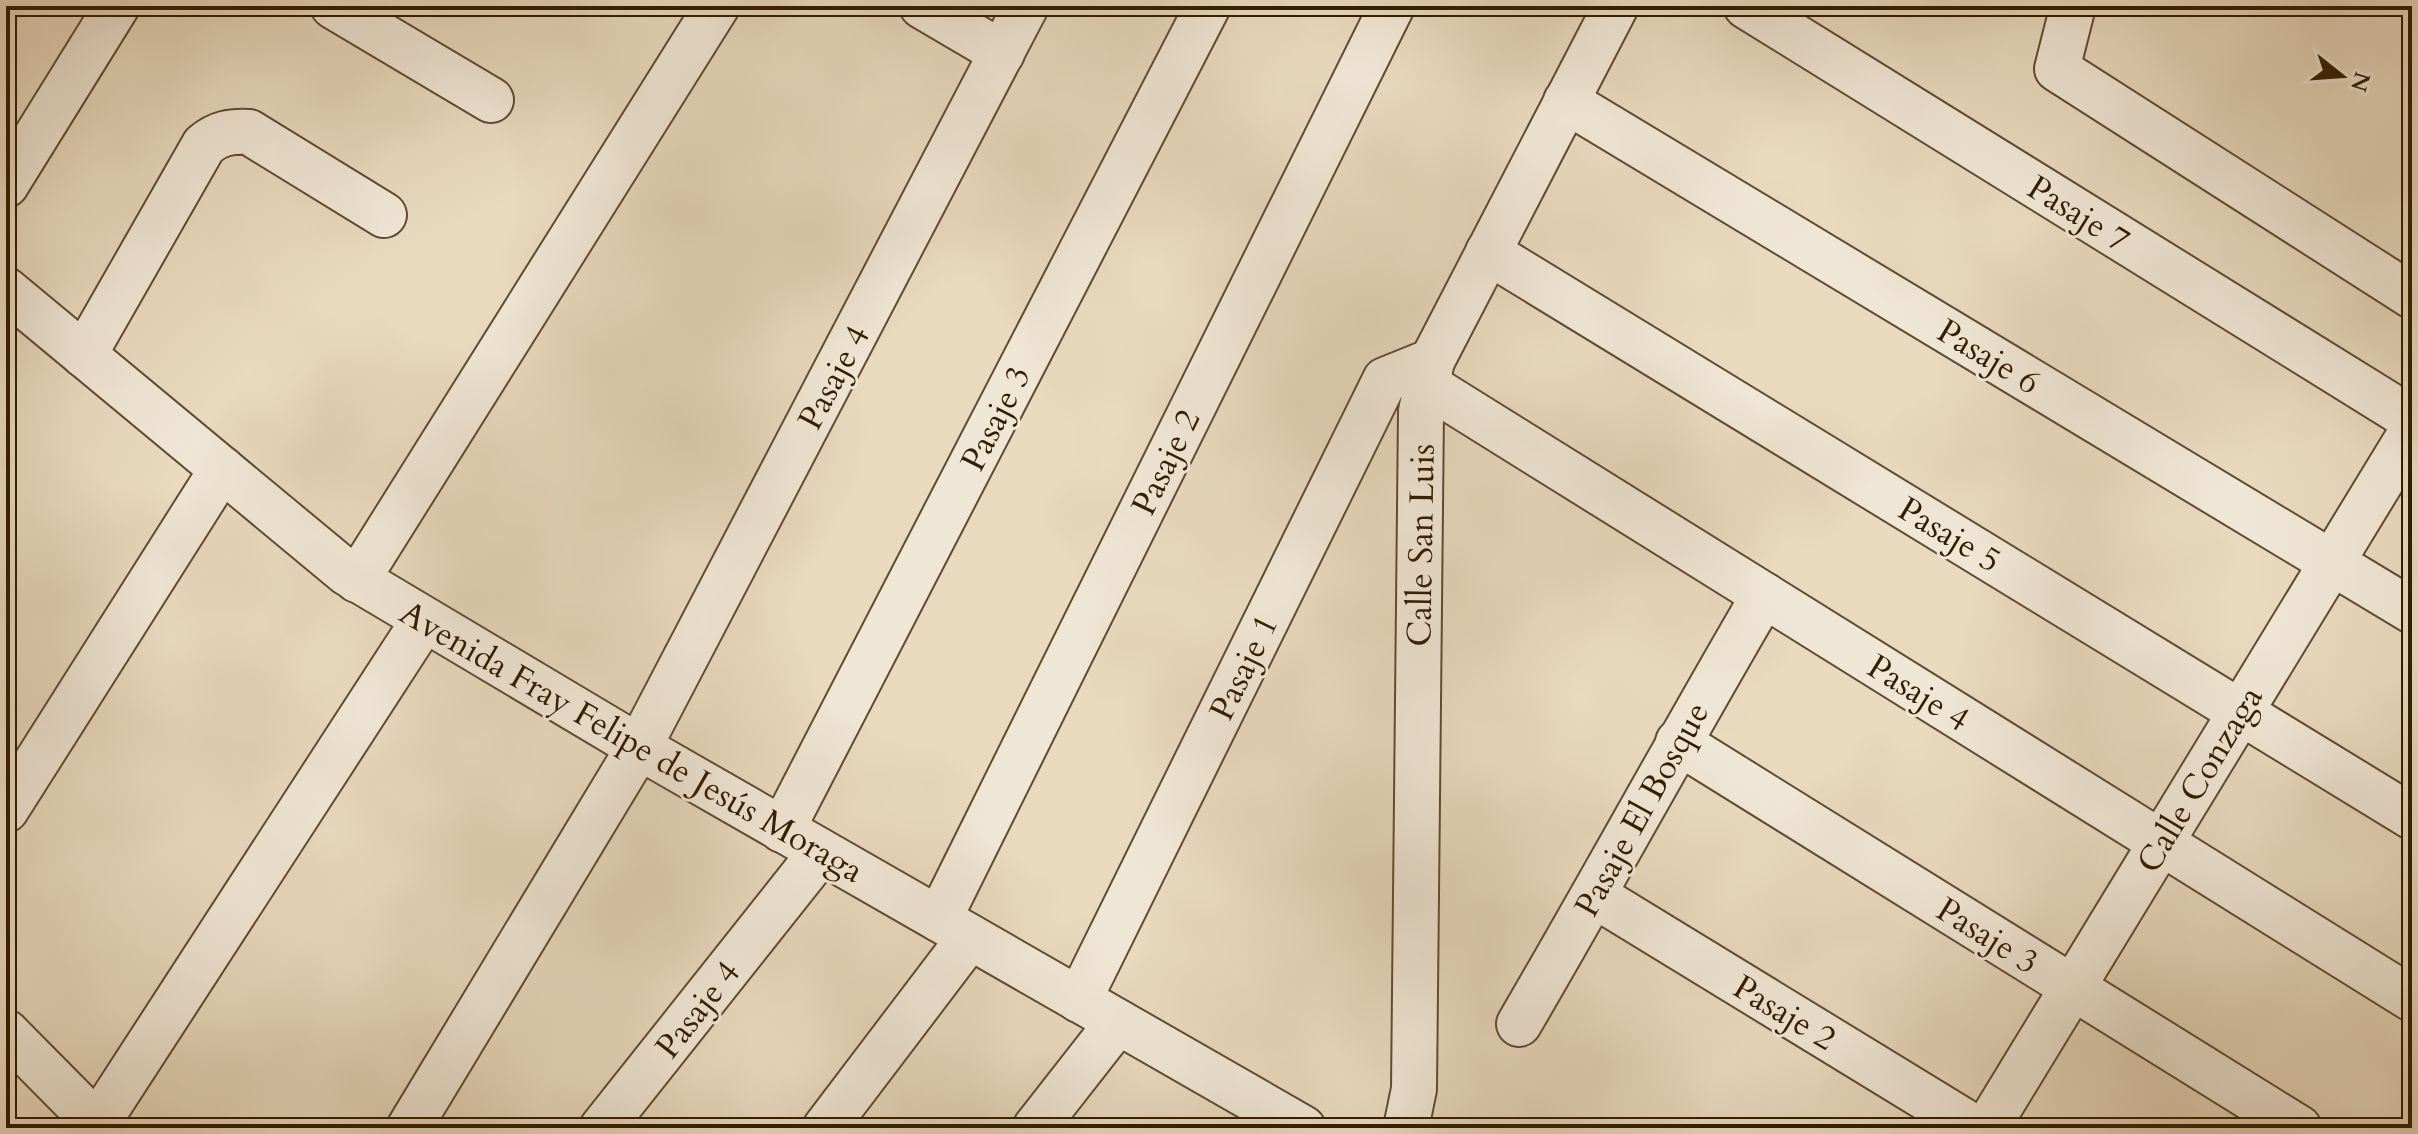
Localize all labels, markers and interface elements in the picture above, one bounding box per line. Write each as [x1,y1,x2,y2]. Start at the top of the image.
north arrow [2302,36,2382,116]
text: N [2343,68,2377,95]
street label: Pasaje 7 [2019,165,2138,263]
street label: Pasaje 6 [1928,308,2049,406]
street label: Pasaje 4 [787,317,881,438]
street label: Pasaje 3 [950,358,1042,479]
street label: Pasaje 2 [1121,402,1211,523]
street label: Calle San Luis [1396,443,1446,647]
street label: Pasaje 5 [1889,486,2010,584]
street label: Avenida Fray Felipe de Jesús Moraga [391,590,872,894]
street label: Pasaje 1 [1199,607,1289,728]
street label: Pasaje 4 [1859,644,1978,742]
street label: Calle Conzaga [2126,677,2274,881]
street label: Pasaje El Bosque [1564,694,1720,925]
street label: Pasaje 3 [1928,887,2047,985]
street label: Pasaje 4 [645,951,751,1068]
street label: Pasaje 2 [1724,964,1845,1062]

